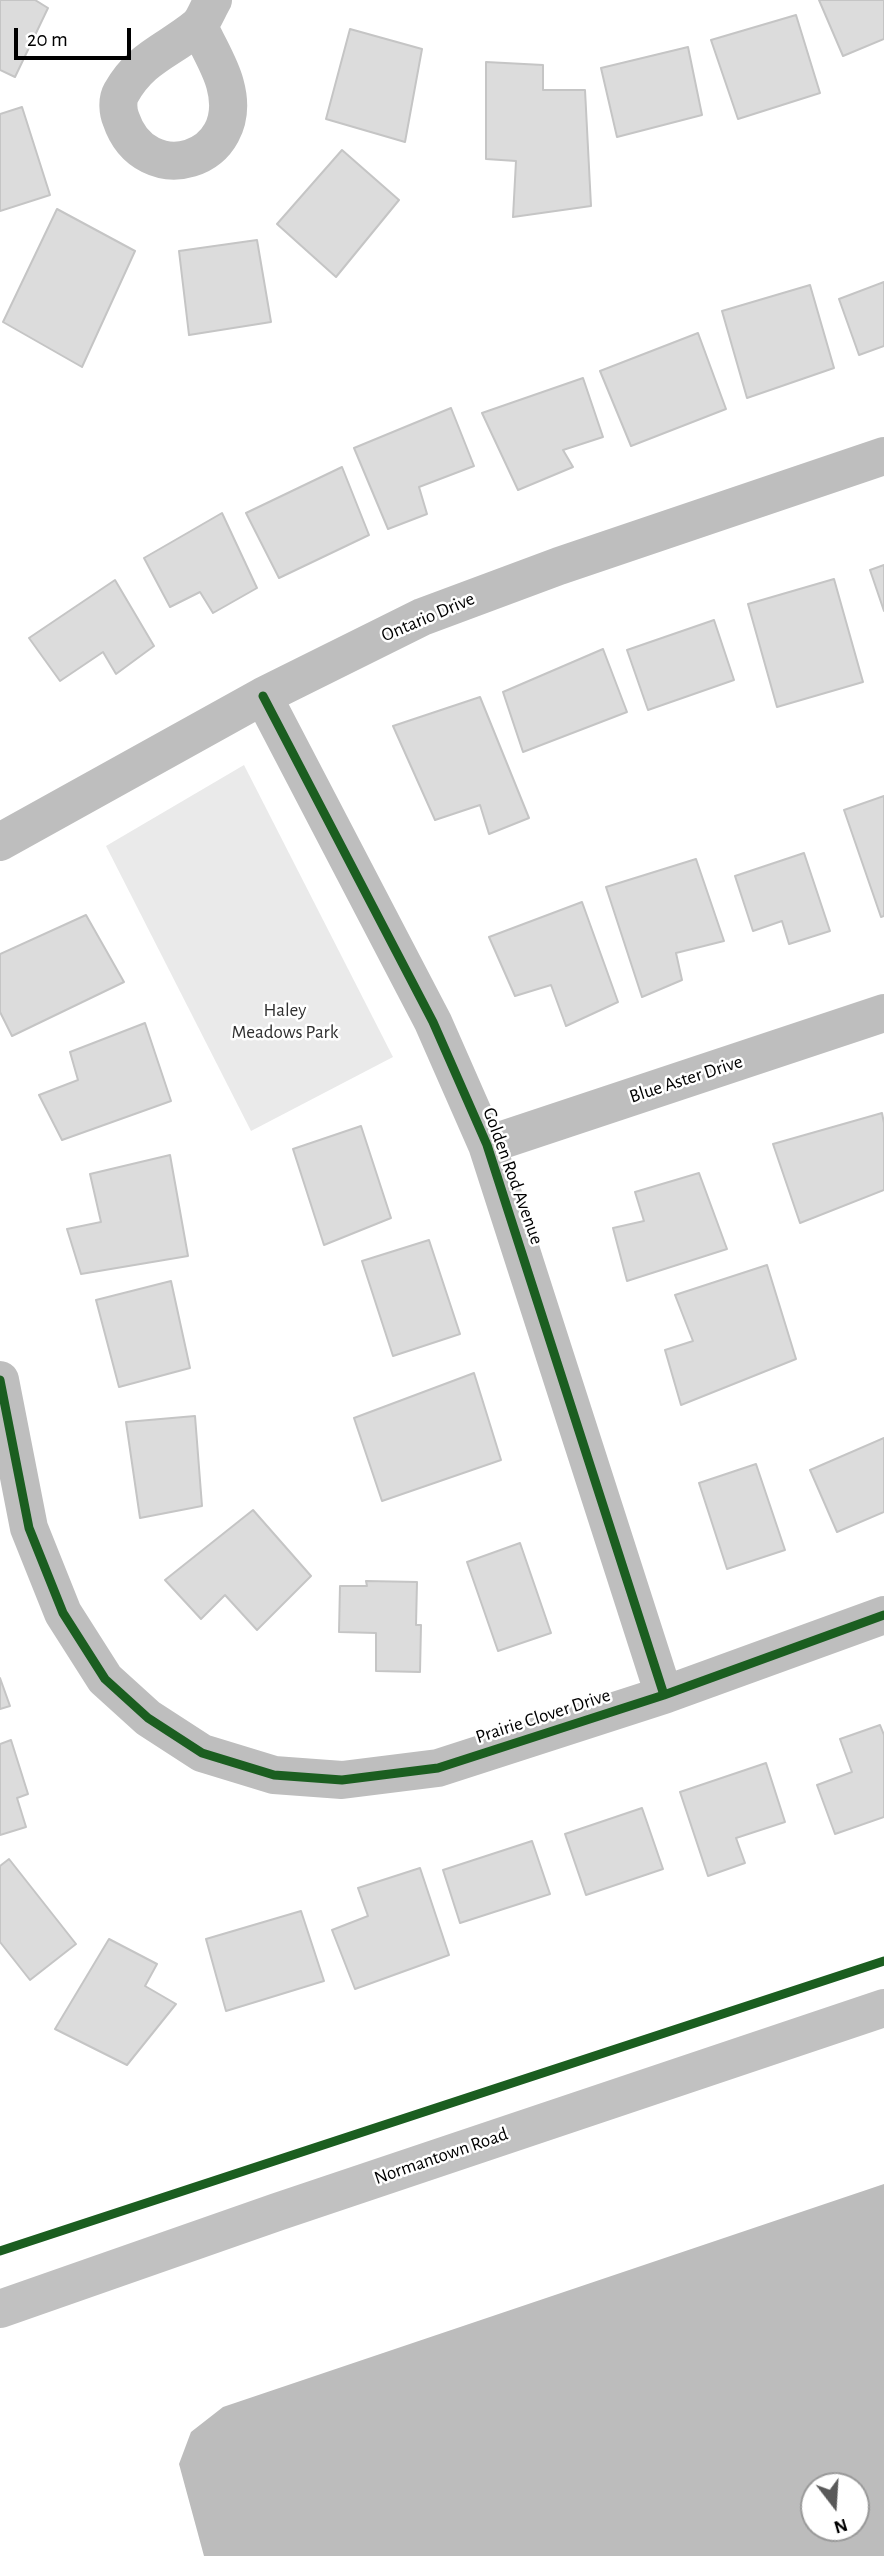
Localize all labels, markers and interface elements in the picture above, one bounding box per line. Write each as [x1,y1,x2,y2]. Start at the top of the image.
scale bar [18,14,135,58]
text: 20 m [27,29,68,50]
street label: Ontario Drive [378,587,478,647]
park label: Haley Meadows Park [232,999,338,1043]
street label: Blue Aster Drive [626,1050,746,1108]
street label: Golden Rod Avenue [478,1104,548,1248]
street label: Prairie Clover Drive [473,1683,613,1749]
street label: Normantown Road [371,2122,511,2190]
north arrow [800,2472,870,2542]
text: N [832,2515,850,2537]

